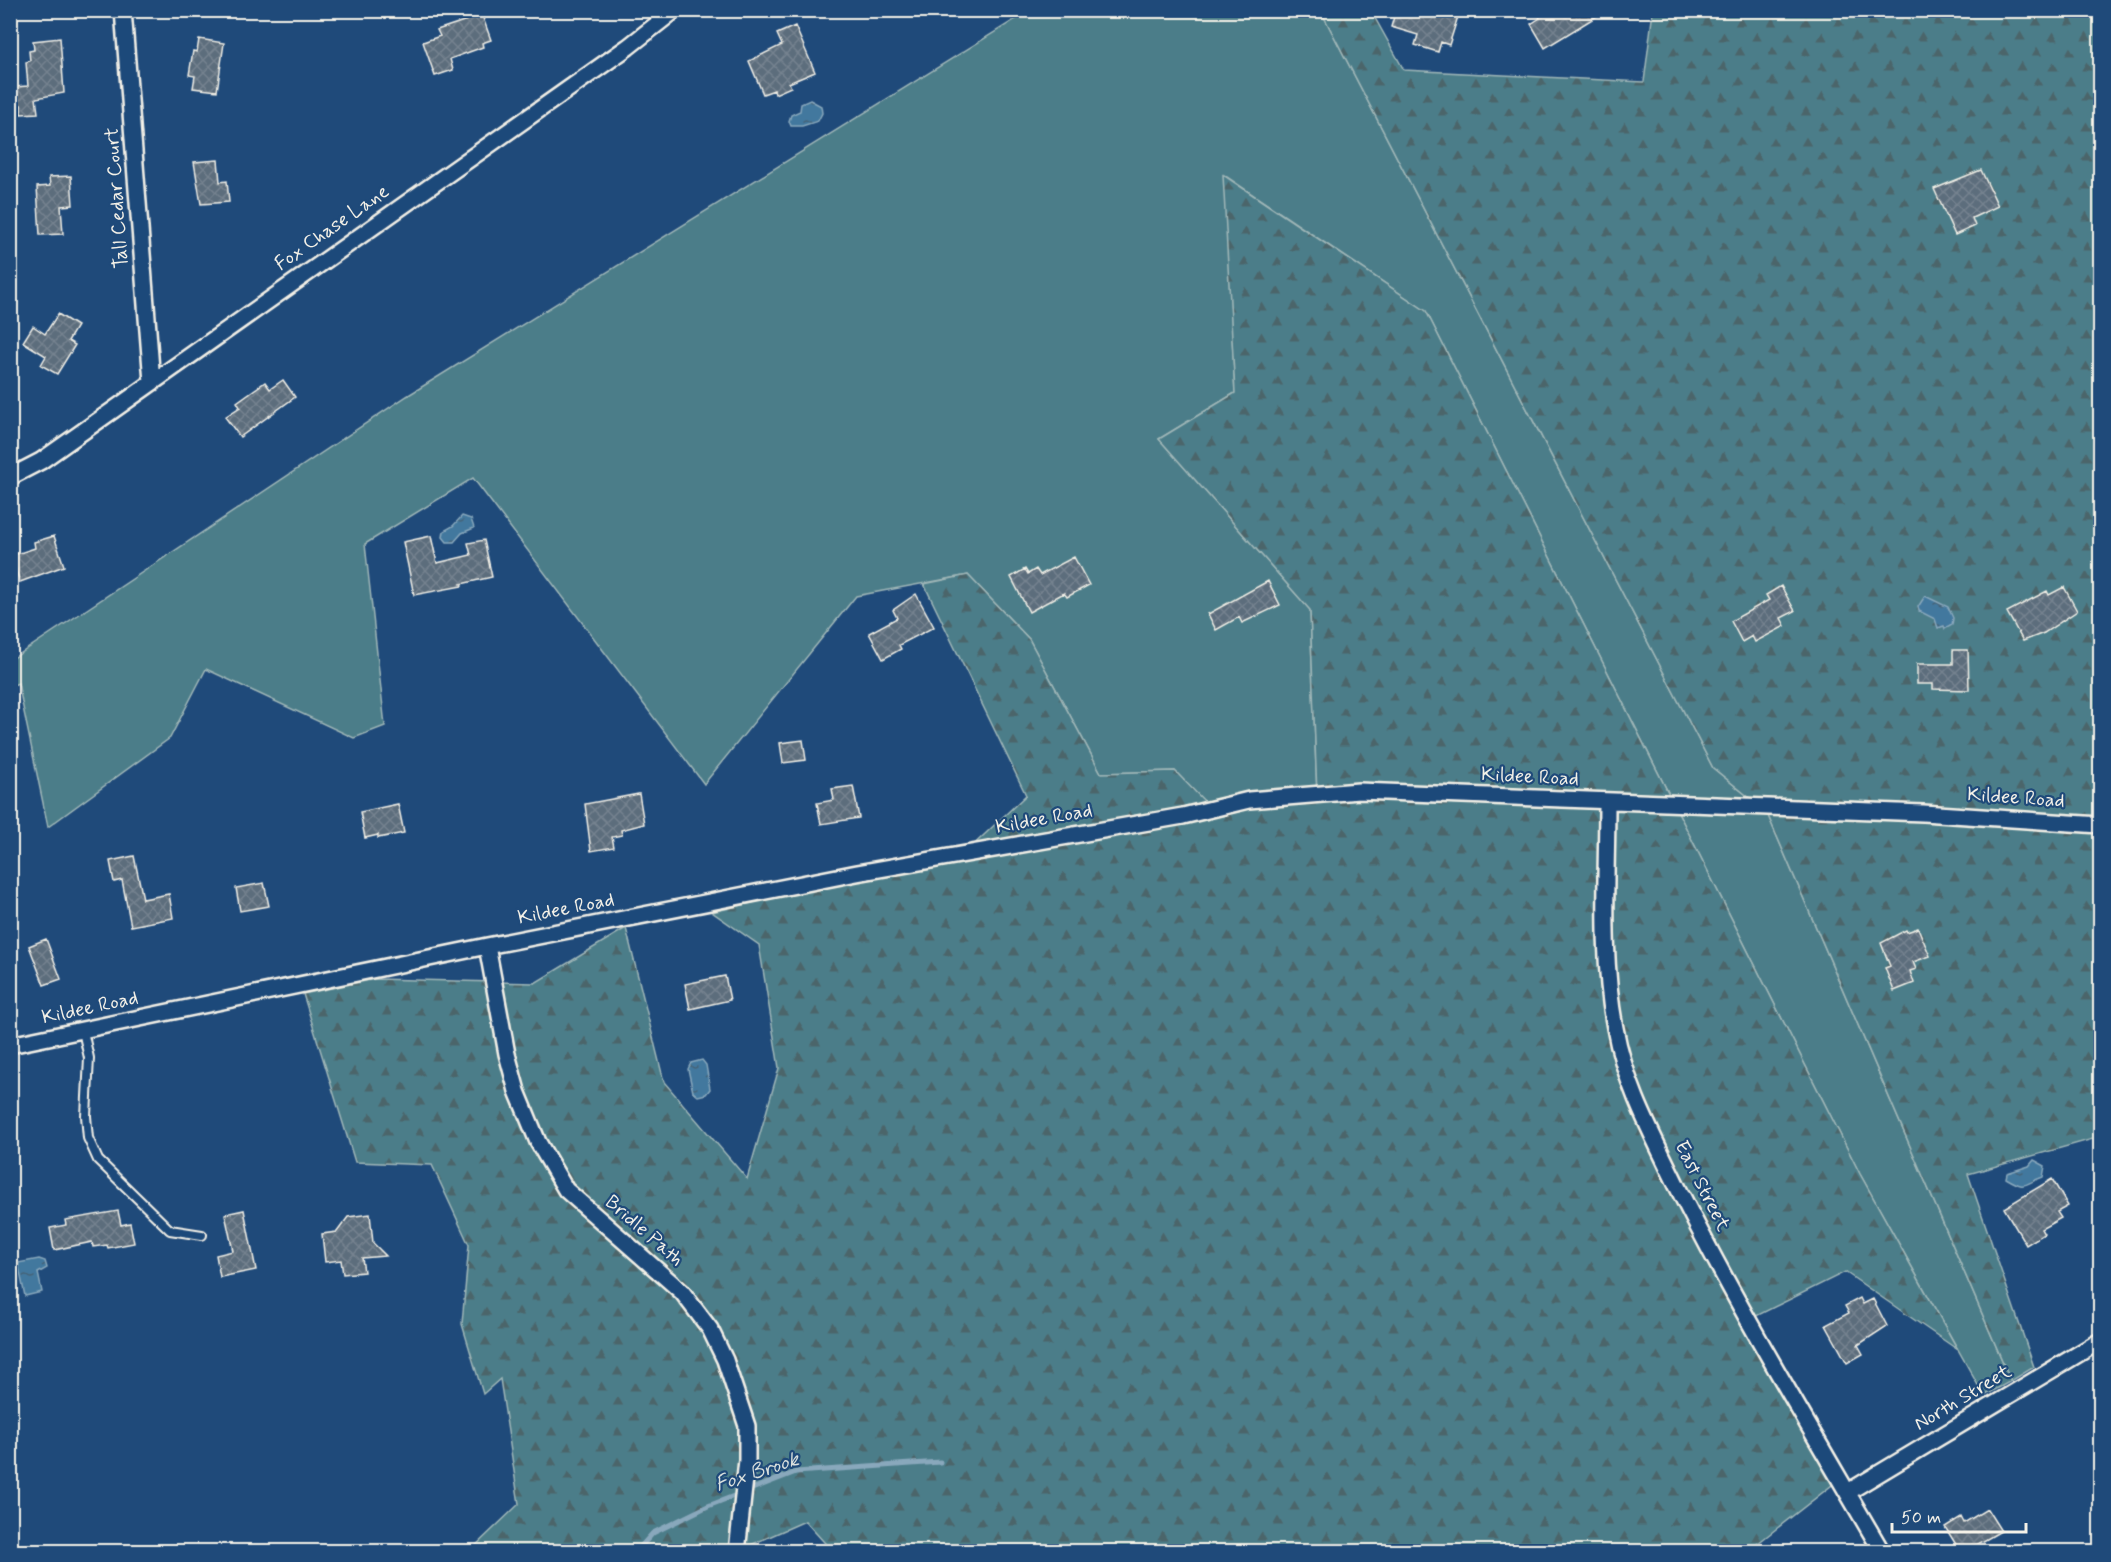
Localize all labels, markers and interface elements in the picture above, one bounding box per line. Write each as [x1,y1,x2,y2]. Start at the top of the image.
street label: Tall Cedar Court [99,127,135,269]
street label: Fox Chase Lane [269,178,395,278]
street label: Kildee Road [1480,761,1580,793]
street label: Kildee Road [1966,781,2066,815]
street label: Kildee Road [993,797,1095,841]
street label: Kildee Road [515,886,617,932]
street label: Kildee Road [39,985,141,1031]
street label: East Street [1668,1136,1736,1236]
street label: Bridle Path [599,1189,689,1273]
street label: North Street [1909,1358,2017,1438]
water label: Fox Brook [711,1445,804,1499]
scale bar [1892,1496,2026,1534]
text: 50 m [1901,1506,1941,1530]

